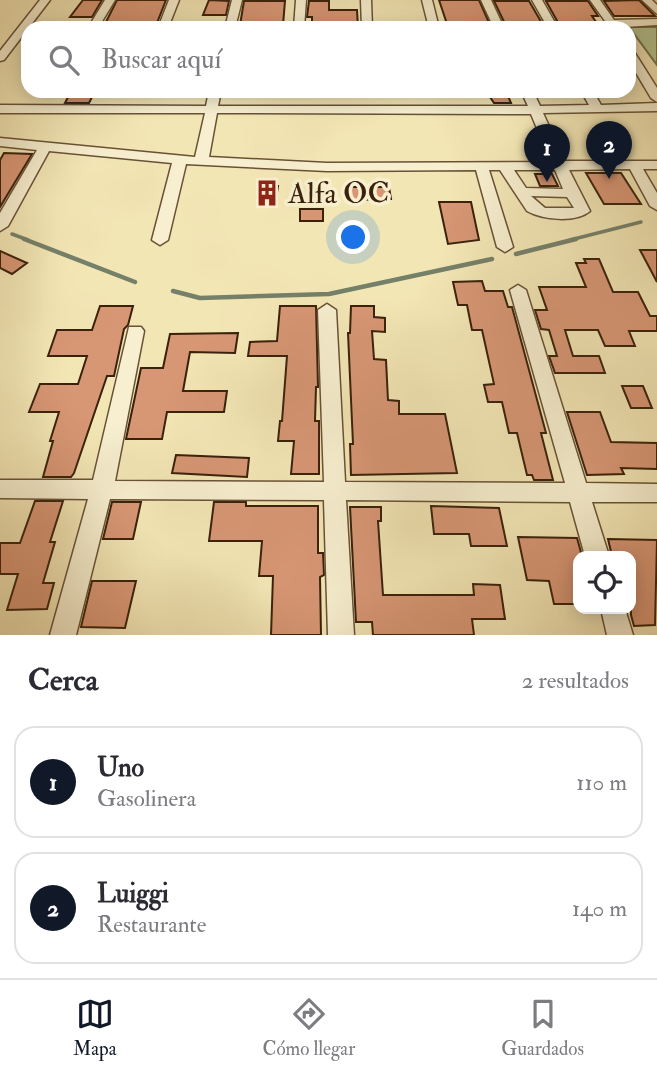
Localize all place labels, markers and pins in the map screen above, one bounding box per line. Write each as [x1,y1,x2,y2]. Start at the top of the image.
pin: 2 [586,121,632,179]
pin: 1 [524,124,570,182]
place label: Alfa OC [287,175,390,212]
building icon: Alfa OC [252,178,282,208]

